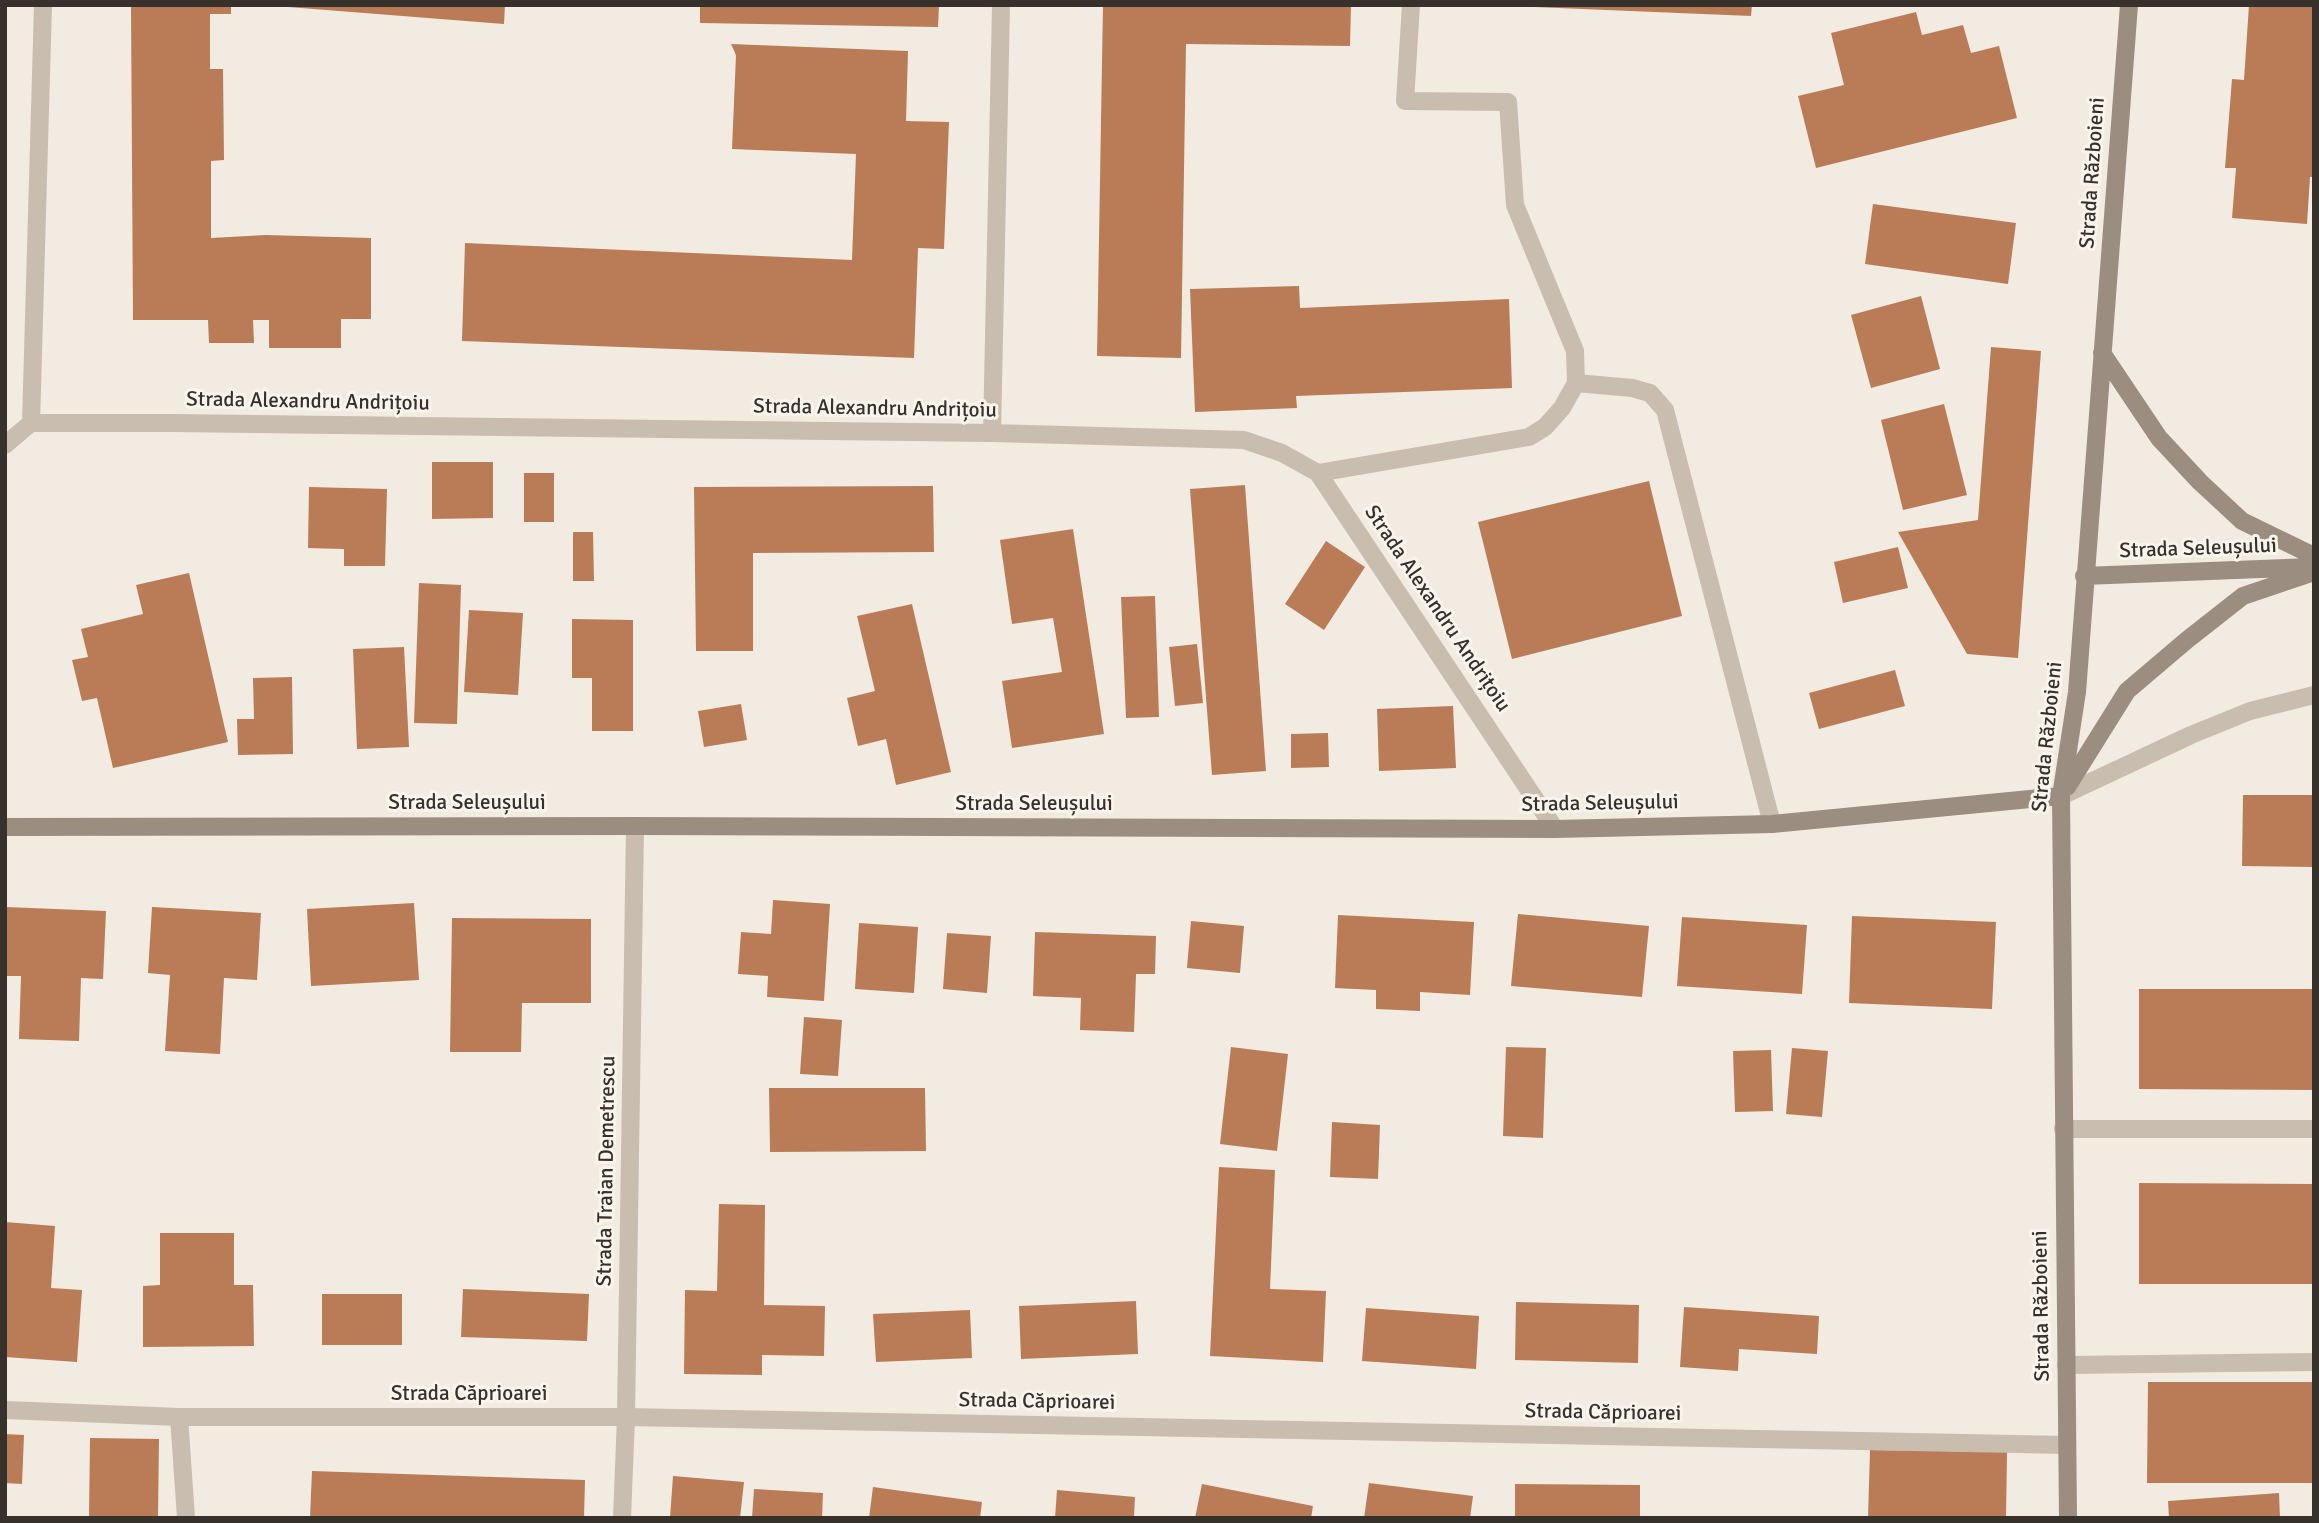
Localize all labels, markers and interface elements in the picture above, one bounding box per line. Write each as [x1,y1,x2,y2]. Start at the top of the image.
street label: Strada Războieni [2075,97,2111,249]
street label: Strada Alexandru Andrițoiu [186,387,430,417]
street label: Strada Alexandru Andrițoiu [753,394,997,424]
street label: Strada Alexandru Andrițoiu [1358,501,1516,717]
street label: Strada Seleușului [2119,534,2277,564]
street label: Strada Războieni [2028,660,2068,814]
street label: Strada Seleușului [388,790,546,816]
street label: Strada Seleușului [1521,790,1679,818]
street label: Strada Seleușului [955,791,1113,817]
street label: Strada Traian Demetrescu [592,1055,622,1287]
street label: Strada Războieni [2028,1230,2056,1382]
street label: Strada Căprioarei [391,1381,547,1407]
street label: Strada Căprioarei [958,1388,1116,1416]
street label: Strada Căprioarei [1524,1399,1682,1427]

